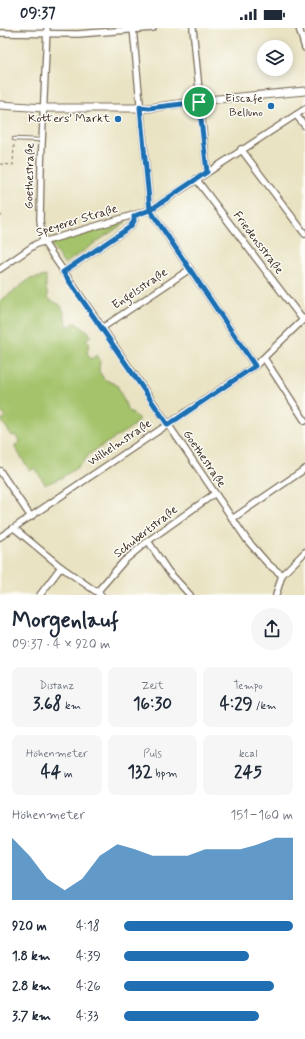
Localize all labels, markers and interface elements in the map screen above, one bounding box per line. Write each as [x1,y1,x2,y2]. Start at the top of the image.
text: 09:37 [20,4,56,24]
map controls [257,40,293,76]
button: layers [257,40,293,76]
pin [182,85,216,119]
icon: arrive [188,91,210,113]
place label: Eiscafe Belluno [225,91,263,121]
marker: Eiscafe Belluno [266,101,276,111]
place label: Kotters' Markt [28,111,110,127]
marker: Kotters' Markt [113,114,123,124]
street label: Goethestraße [21,143,39,209]
street label: Speyerer Straße [34,201,120,241]
street label: Friedensstraße [229,208,287,278]
street label: Engelsstraße [109,264,172,314]
street label: Wilhelmstraße [85,416,155,470]
street label: Goethestraße [179,427,229,491]
street label: Schubertstraße [111,502,181,562]
text: Morgenlauf [12,607,119,635]
button: share [251,608,293,650]
text: 09:37 · 4 × 920 m [12,636,110,653]
text: Distanz [40,679,74,693]
text: Zeit [141,679,164,693]
text: Tempo [234,679,263,693]
text: 3.68 [33,693,62,715]
text: 16:30 [133,693,172,715]
text: 4:29 [220,693,253,715]
text: km [62,699,81,713]
text: /km [253,699,277,713]
text: Höhenmeter [26,747,88,761]
text: Puls [143,747,162,761]
text: kcal [239,747,257,761]
text: 44 [41,761,61,783]
text: 132 [127,761,152,783]
text: 245 [234,761,262,783]
text: m [61,767,73,781]
text: bpm [152,767,178,781]
text: Höhenmeter [12,807,85,824]
text: 151–160 m [231,807,293,824]
text: 920 m [12,918,47,935]
text: 4:18 [76,918,100,935]
text: 1.8 km [12,948,50,965]
text: 4:39 [76,948,101,965]
text: 2.8 km [12,978,51,995]
text: 4:26 [76,978,101,995]
text: 3.7 km [12,1008,51,1025]
text: 4:33 [76,1008,98,1025]

